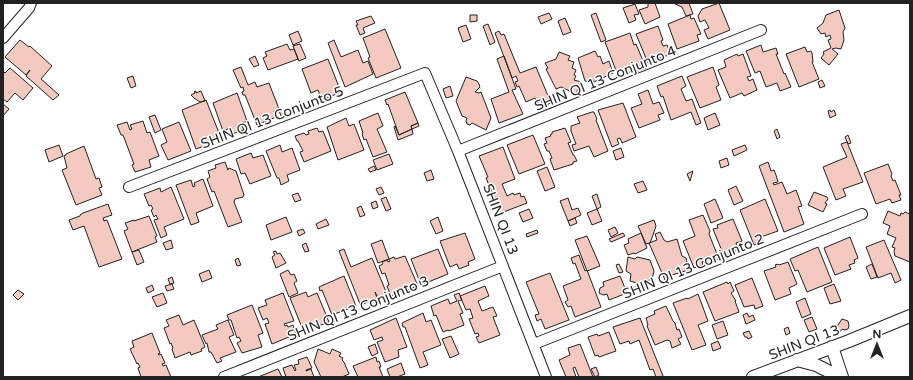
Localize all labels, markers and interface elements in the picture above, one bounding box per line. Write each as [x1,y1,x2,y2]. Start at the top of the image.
street label: SHIN QI 13 Conjunto 4 [532,42,679,115]
street label: SHIN QI 13 Conjunto 5 [198,82,346,153]
street label: SHIN QI 13 [479,181,522,257]
street label: SHIN QI 13 Conjunto 2 [620,230,767,303]
street label: SHIN QI 13 Conjunto 3 [285,272,432,345]
street label: SHIN QI 13 [766,321,842,364]
north arrow [857,324,897,364]
text: N [873,328,881,341]

